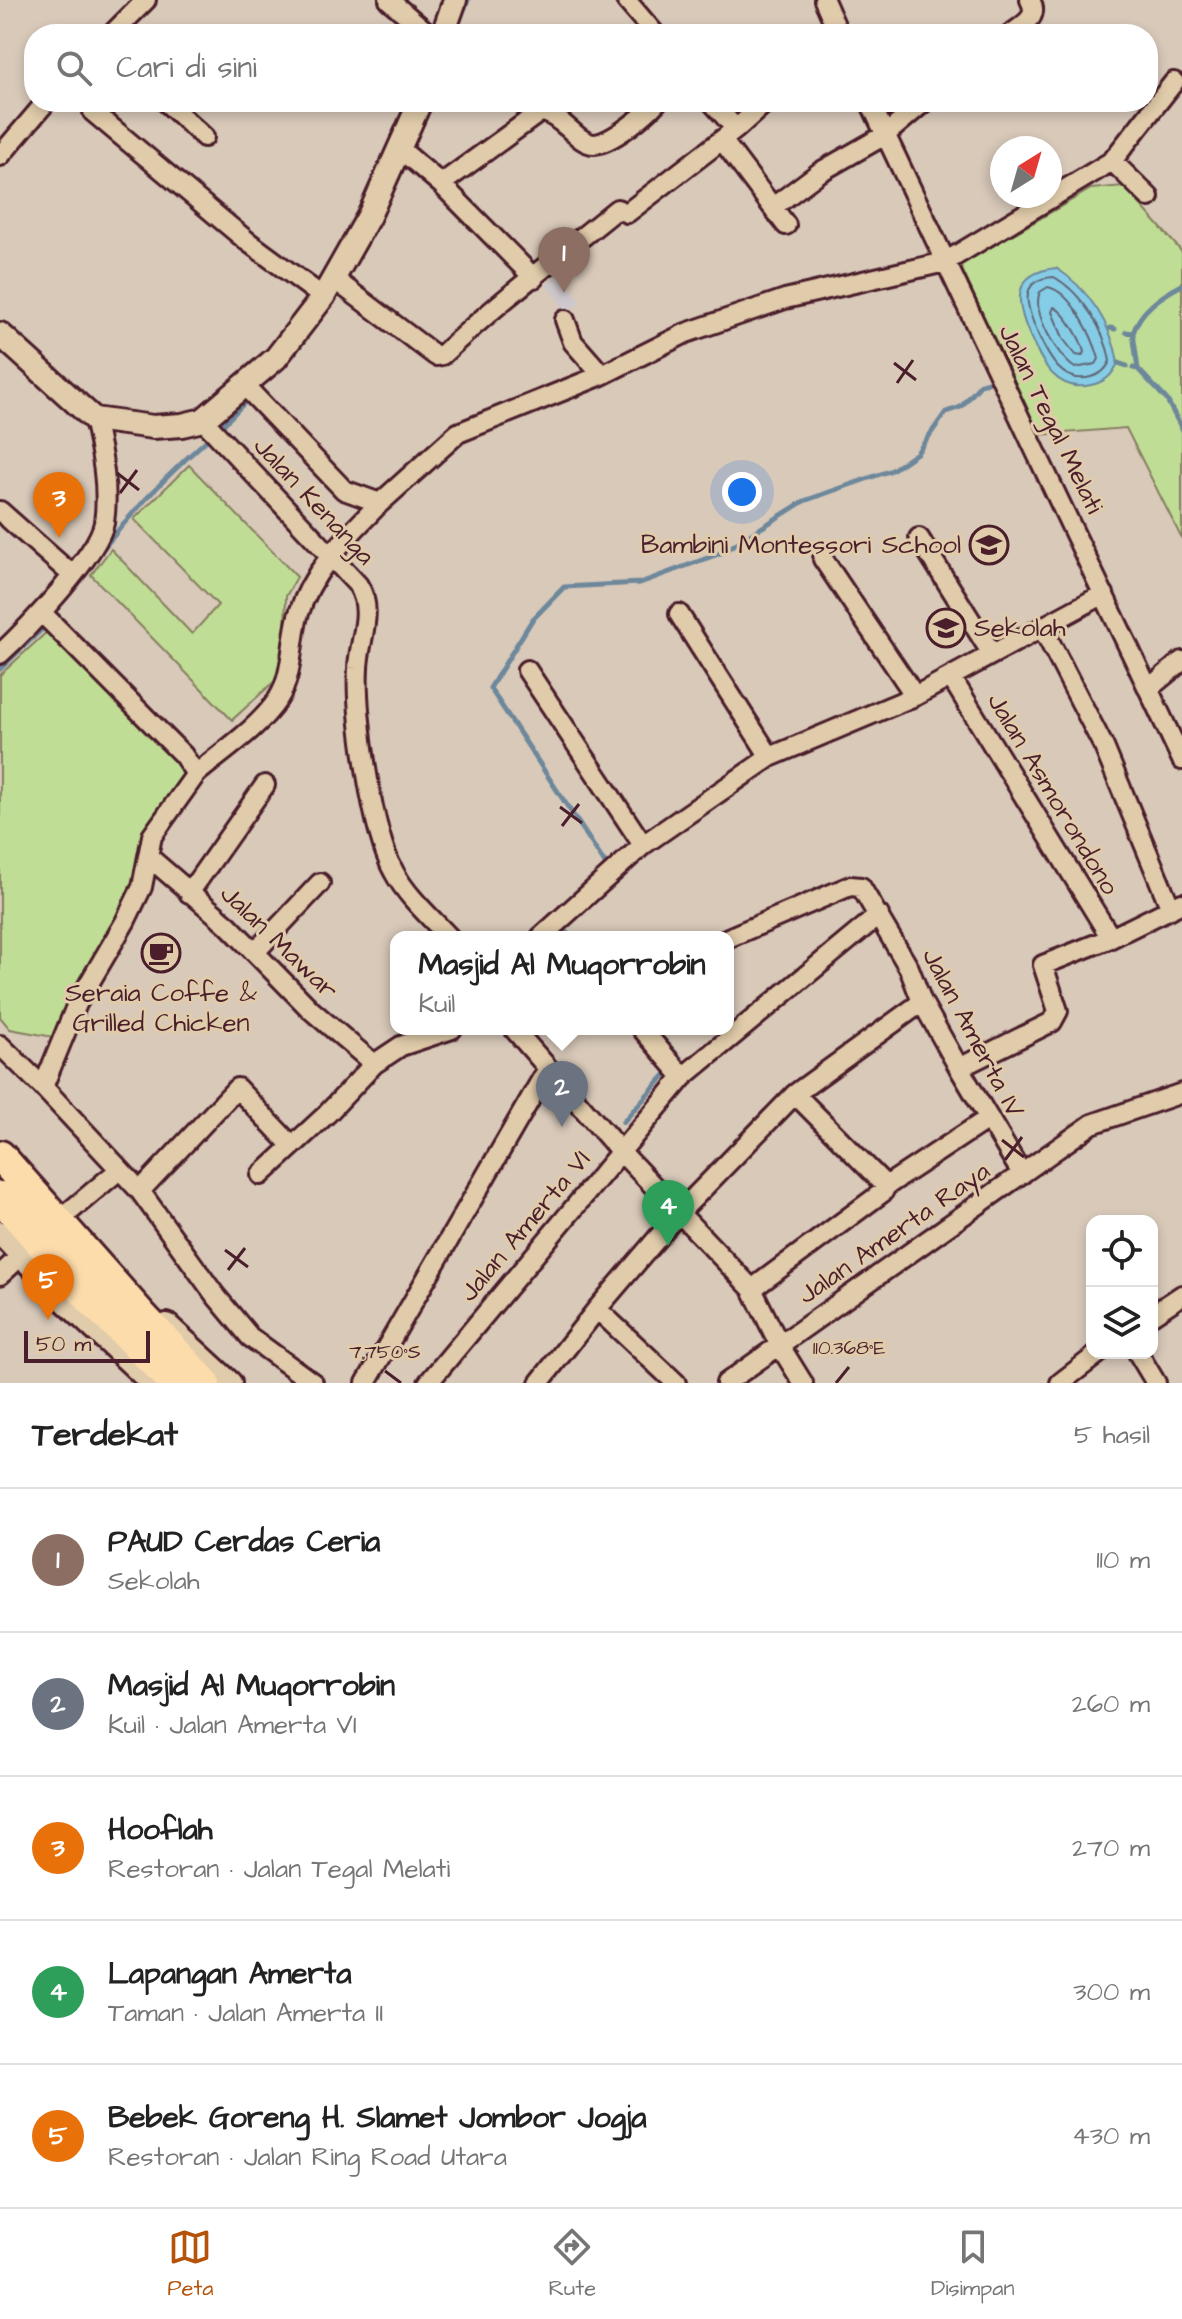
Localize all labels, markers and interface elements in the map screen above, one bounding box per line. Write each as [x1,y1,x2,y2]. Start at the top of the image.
search box [24,24,1158,112]
icon: search [52,46,96,90]
text: Cari di sini [116,47,257,89]
north arrow [990,136,1062,208]
pin: 1 [538,227,590,293]
street label: Jalan Tegal Melati [988,318,1112,521]
street label: Jalan Kenanga [244,429,383,574]
pin: 3 [33,472,85,538]
your location [722,472,762,512]
school or university icon: Bambini Montessori School [968,524,1010,566]
place label: Bambini Montessori School [641,527,961,563]
school or university icon: Sekolah [925,607,967,649]
place label: Sekolah [974,610,1066,646]
street label: Jalan Asmorondono [978,686,1128,902]
street label: Jalan Mawar [212,877,346,1007]
popup [390,931,734,1035]
cafe icon: Seraia Coffe & Grilled Chicken [140,932,182,974]
street label: Jalan Amerta IV [913,942,1033,1124]
text: Masjid Al Muqorrobin [418,944,706,986]
place label: Seraia Coffe & Grilled Chicken [65,975,257,1041]
text: Kuil [418,986,455,1022]
pin: 2 [536,1061,588,1127]
street label: Jalan Amerta VI [451,1143,599,1309]
street label: Jalan Amerta Raya [791,1153,998,1314]
pin: 4 [642,1180,694,1246]
map controls [1086,1215,1158,1359]
button: locate [1086,1215,1158,1287]
pin: 5 [22,1254,74,1320]
button: layers [1086,1287,1158,1359]
scale bar [24,1327,150,1363]
text: 50 m [36,1329,91,1360]
text: 110.368°E [813,1334,885,1362]
text: 7.750°S [349,1338,421,1366]
text: Terdekat [32,1411,178,1459]
text: 5 hasil [1074,1417,1150,1453]
text: PAUD Cerdas Ceria [108,1521,380,1563]
text: 1 [56,1542,60,1578]
text: 110 m [1096,1542,1150,1578]
text: Sekolah [108,1563,200,1599]
text: Masjid Al Muqorrobin [108,1665,395,1707]
text: 2 [51,1686,65,1722]
text: 260 m [1072,1686,1150,1722]
text: Kuil · Jalan Amerta VI [108,1707,357,1743]
text: Hooflah [108,1809,213,1851]
text: 3 [51,1830,65,1866]
text: 270 m [1072,1830,1150,1866]
text: Restoran · Jalan Tegal Melati [108,1851,450,1887]
text: Lapangan Amerta [108,1953,352,1995]
text: 4 [49,1974,67,2010]
text: 300 m [1073,1974,1150,2010]
text: Taman · Jalan Amerta II [108,1995,383,2031]
text: Bebek Goreng H. Slamet Jombor Jogja [108,2097,647,2139]
text: 5 [49,2118,67,2154]
text: 430 m [1072,2118,1150,2154]
text: Restoran · Jalan Ring Road Utara [108,2139,507,2175]
tab: Peta [167,2225,213,2304]
tab: Rute [548,2225,596,2304]
tab: Disimpan [931,2225,1015,2304]

